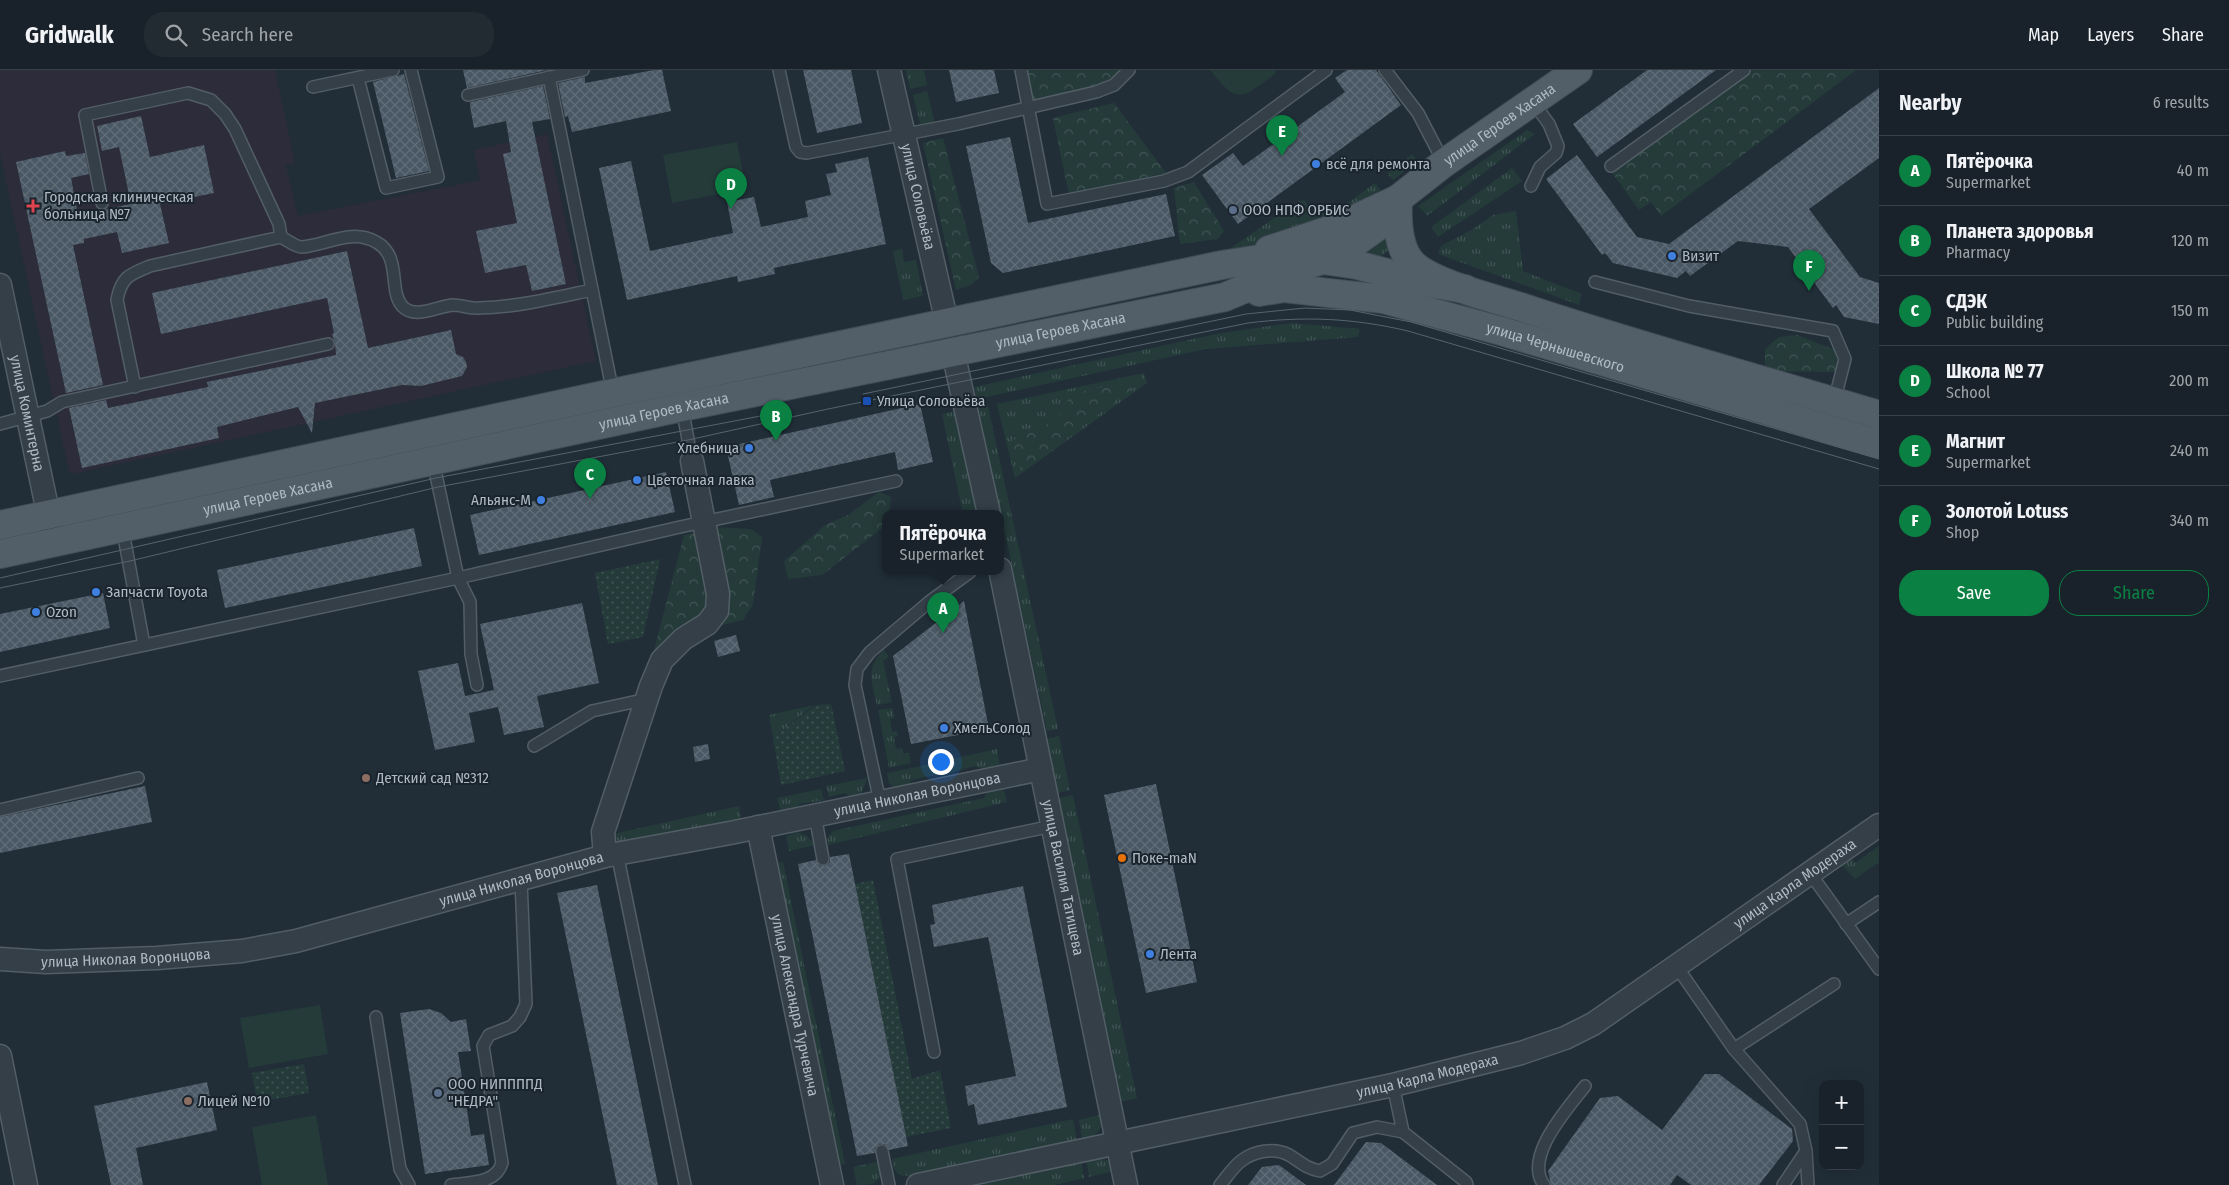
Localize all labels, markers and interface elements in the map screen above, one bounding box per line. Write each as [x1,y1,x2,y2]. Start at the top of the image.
search box [144,12,494,57]
text: Gridwalk [25,21,114,49]
icon: search [162,21,190,49]
text: Search here [202,23,293,46]
text: Map [2028,24,2059,46]
text: Layers [2087,24,2134,46]
text: Share [2162,24,2204,46]
street label: улица Героев Хасана [1440,79,1559,169]
text: Nearby [1899,90,1961,116]
text: 6 results [2153,93,2209,112]
pin: E [1266,115,1298,156]
street label: улица Соловьёва [897,142,939,252]
text: Пятёрочка [1946,150,2033,173]
place label: всё для ремонта [1326,155,1430,173]
marker: всё для ремонта [1310,158,1322,170]
text: A [1911,161,1919,180]
text: 40 m [2177,161,2209,180]
pin: D [715,168,747,209]
text: Supermarket [1946,173,2030,192]
place label: Городская клиническая больница №7 [44,188,194,223]
marker: Городская клиническая больница №7 [26,199,40,213]
place label: ООО НПФ ОРБИС [1243,201,1350,219]
marker: ООО НПФ ОРБИС [1227,204,1239,216]
text: Планета здоровья [1946,220,2094,243]
text: B [1911,231,1919,250]
text: 120 m [2171,231,2209,250]
text: Pharmacy [1946,243,2010,262]
place label: Визит [1682,247,1720,265]
marker: Визит [1666,250,1678,262]
pin: F [1793,250,1825,291]
text: СДЭК [1946,290,1987,313]
text: C [1911,301,1919,320]
text: 150 m [2171,301,2209,320]
street label: улица Героев Хасана [994,308,1127,352]
text: Public building [1946,313,2043,332]
street label: улица Чернышевского [1484,318,1627,376]
street label: улица Коминтерна [6,353,48,473]
text: Школа № 77 [1946,360,2044,383]
text: D [1910,371,1920,390]
text: 200 m [2169,371,2209,390]
text: School [1946,383,1990,402]
street label: улица Героев Хасана [597,389,730,434]
place label: Улица Соловьёва [876,392,985,410]
marker: Улица Соловьёва [861,395,873,407]
pin: B [760,400,792,441]
text: Магнит [1946,430,2005,453]
place label: Хлебница [677,439,739,457]
text: E [1911,441,1919,460]
text: 240 m [2170,441,2209,460]
marker: Хлебница [743,442,755,454]
text: Supermarket [1946,453,2030,472]
pin: C [574,458,606,499]
place label: Цветочная лавка [647,471,755,489]
street label: улица Героев Хасана [201,474,334,519]
marker: Цветочная лавка [631,474,643,486]
place label: Альянс-М [471,491,531,509]
marker: Альянс-М [535,494,547,506]
text: Золотой Lotuss [1946,500,2068,523]
popup [882,510,1004,575]
text: F [1911,511,1919,530]
text: 340 m [2170,511,2209,530]
text: Пятёрочка [900,522,986,545]
text: Shop [1946,523,1979,542]
text: Supermarket [900,545,984,564]
button: Save [1899,570,2049,616]
button: Share [2059,570,2209,616]
place label: Запчасти Toyota [106,583,208,601]
marker: Запчасти Toyota [90,586,102,598]
pin: A [927,592,959,633]
place label: Ozon [46,603,77,621]
marker: Ozon [30,606,42,618]
place label: ХмельСолод [954,719,1030,737]
marker: ХмельСолод [938,722,950,734]
your location [928,749,954,775]
place label: Детский сад №312 [375,769,489,787]
street label: улица Николая Воронцова [832,769,1002,820]
marker: Детский сад №312 [360,772,372,784]
street label: улица Василия Татищева [1038,798,1088,957]
street label: улица Карла Модераха [1730,835,1860,932]
street label: улица Николая Воронцова [437,848,605,910]
place label: Поке-maN [1132,849,1197,867]
marker: Поке-maN [1116,852,1128,864]
street label: улица Александра Турчевича [767,913,822,1098]
street label: улица Николая Воронцова [41,945,211,971]
place label: Лента [1160,945,1197,963]
marker: Лента [1144,948,1156,960]
street label: улица Карла Модераха [1355,1050,1500,1101]
place label: ООО НИППППД "НЕДРА" [448,1075,543,1110]
map controls [1819,1080,1864,1170]
button: + [1819,1080,1864,1125]
marker: ООО НИППППД "НЕДРА" [432,1087,444,1099]
place label: Лицей №10 [198,1092,270,1110]
marker: Лицей №10 [182,1095,194,1107]
button: − [1819,1125,1864,1170]

